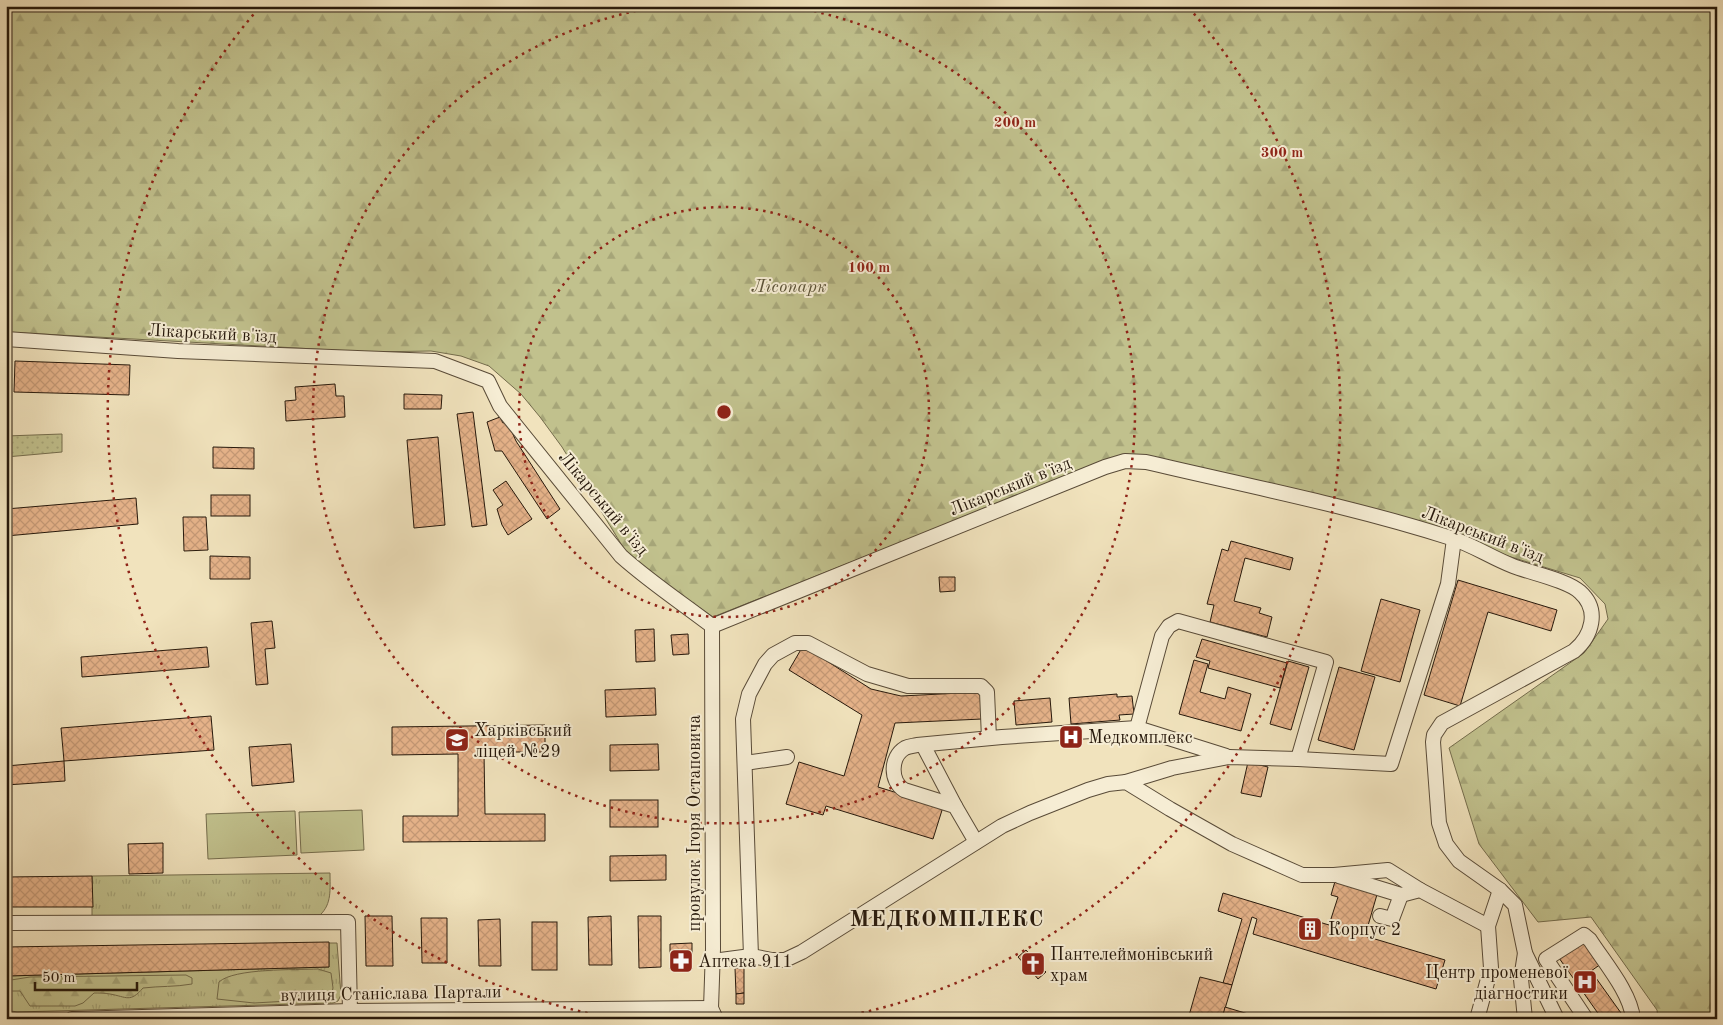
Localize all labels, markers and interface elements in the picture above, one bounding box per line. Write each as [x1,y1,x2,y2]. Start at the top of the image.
text: 200 m [994,116,1036,131]
text: 300 m [1261,146,1303,161]
text: 100 m [848,261,890,276]
park label: Лісопарк [751,278,827,296]
street label: Лікарський в'їзд [147,322,277,346]
centre of rings [715,403,733,421]
street label: Лікарський в'їзд [555,448,652,559]
street label: Лікарський в'їзд [947,454,1074,520]
street label: Лікарський в'їзд [1419,503,1546,567]
street label: провулок Ігоря Остаповича [686,714,704,931]
place label: Харківський ліцей №29 [474,722,572,761]
hospital icon: Медкомплекс [1058,724,1084,750]
school or university icon: Харківський ліцей №29 [444,727,470,753]
place label: Медкомплекс [1088,729,1193,747]
district label: МЕДКОМПЛЕКС [850,909,1044,931]
building icon: Корпус 2 [1297,916,1323,942]
place label: Корпус 2 [1328,921,1401,939]
place label: Пантелеймонівський храм [1050,946,1213,985]
pharmacy icon: Аптека 911 [668,948,694,974]
church icon: Пантелеймонівський храм [1020,951,1046,977]
place label: Аптека 911 [698,953,793,971]
scale bar [35,960,138,992]
place label: Центр променевої діагностики [1425,964,1568,1003]
hospital icon: Центр променевої діагностики [1572,969,1598,995]
text: 50 m [42,971,76,986]
street label: вулиця Станіслава Партали [280,983,502,1005]

